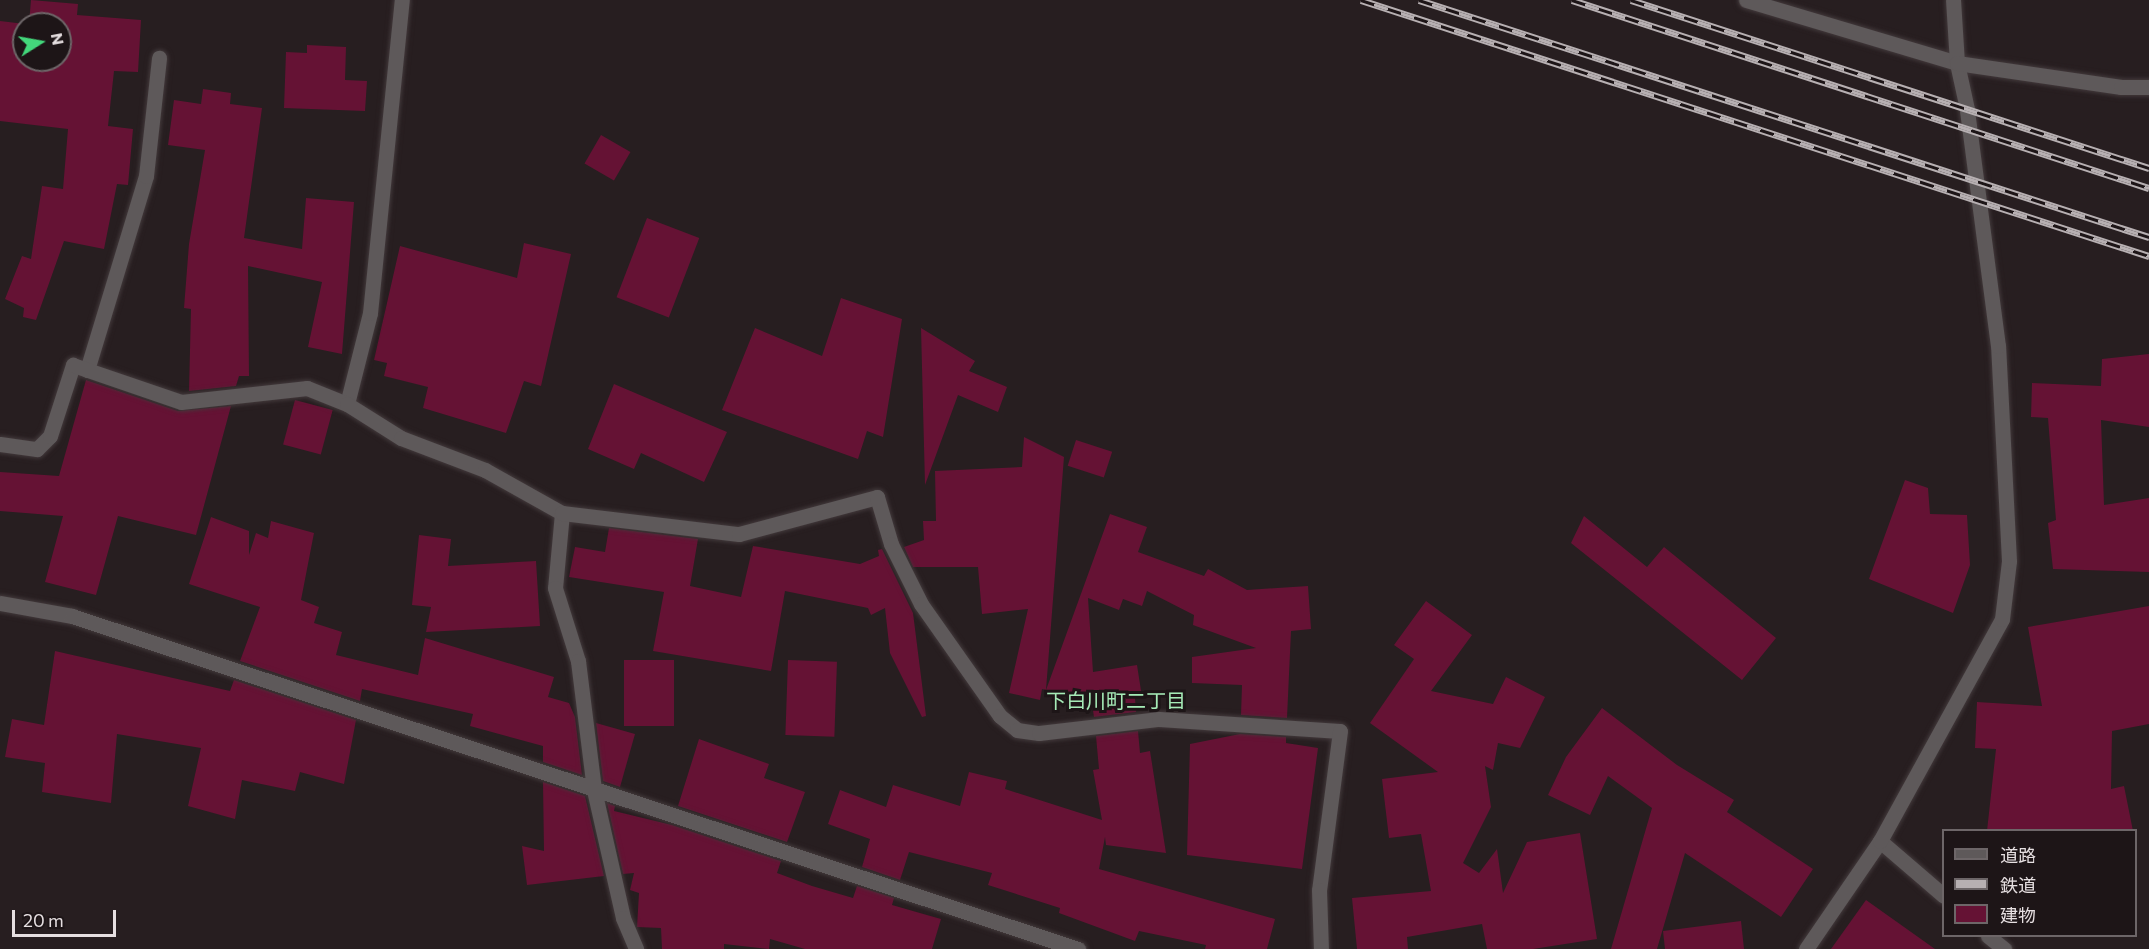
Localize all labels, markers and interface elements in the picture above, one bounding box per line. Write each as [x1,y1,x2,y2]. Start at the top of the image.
north arrow [12,12,72,72]
text: N [48,31,69,47]
district label: 下白川町二丁目 [1046,688,1186,712]
legend [1942,829,2137,937]
text: 道路 [2000,844,2036,866]
text: 鉄道 [2000,874,2036,896]
scale bar [15,898,118,936]
text: 建物 [2000,904,2036,926]
text: 20 m [23,909,64,931]

